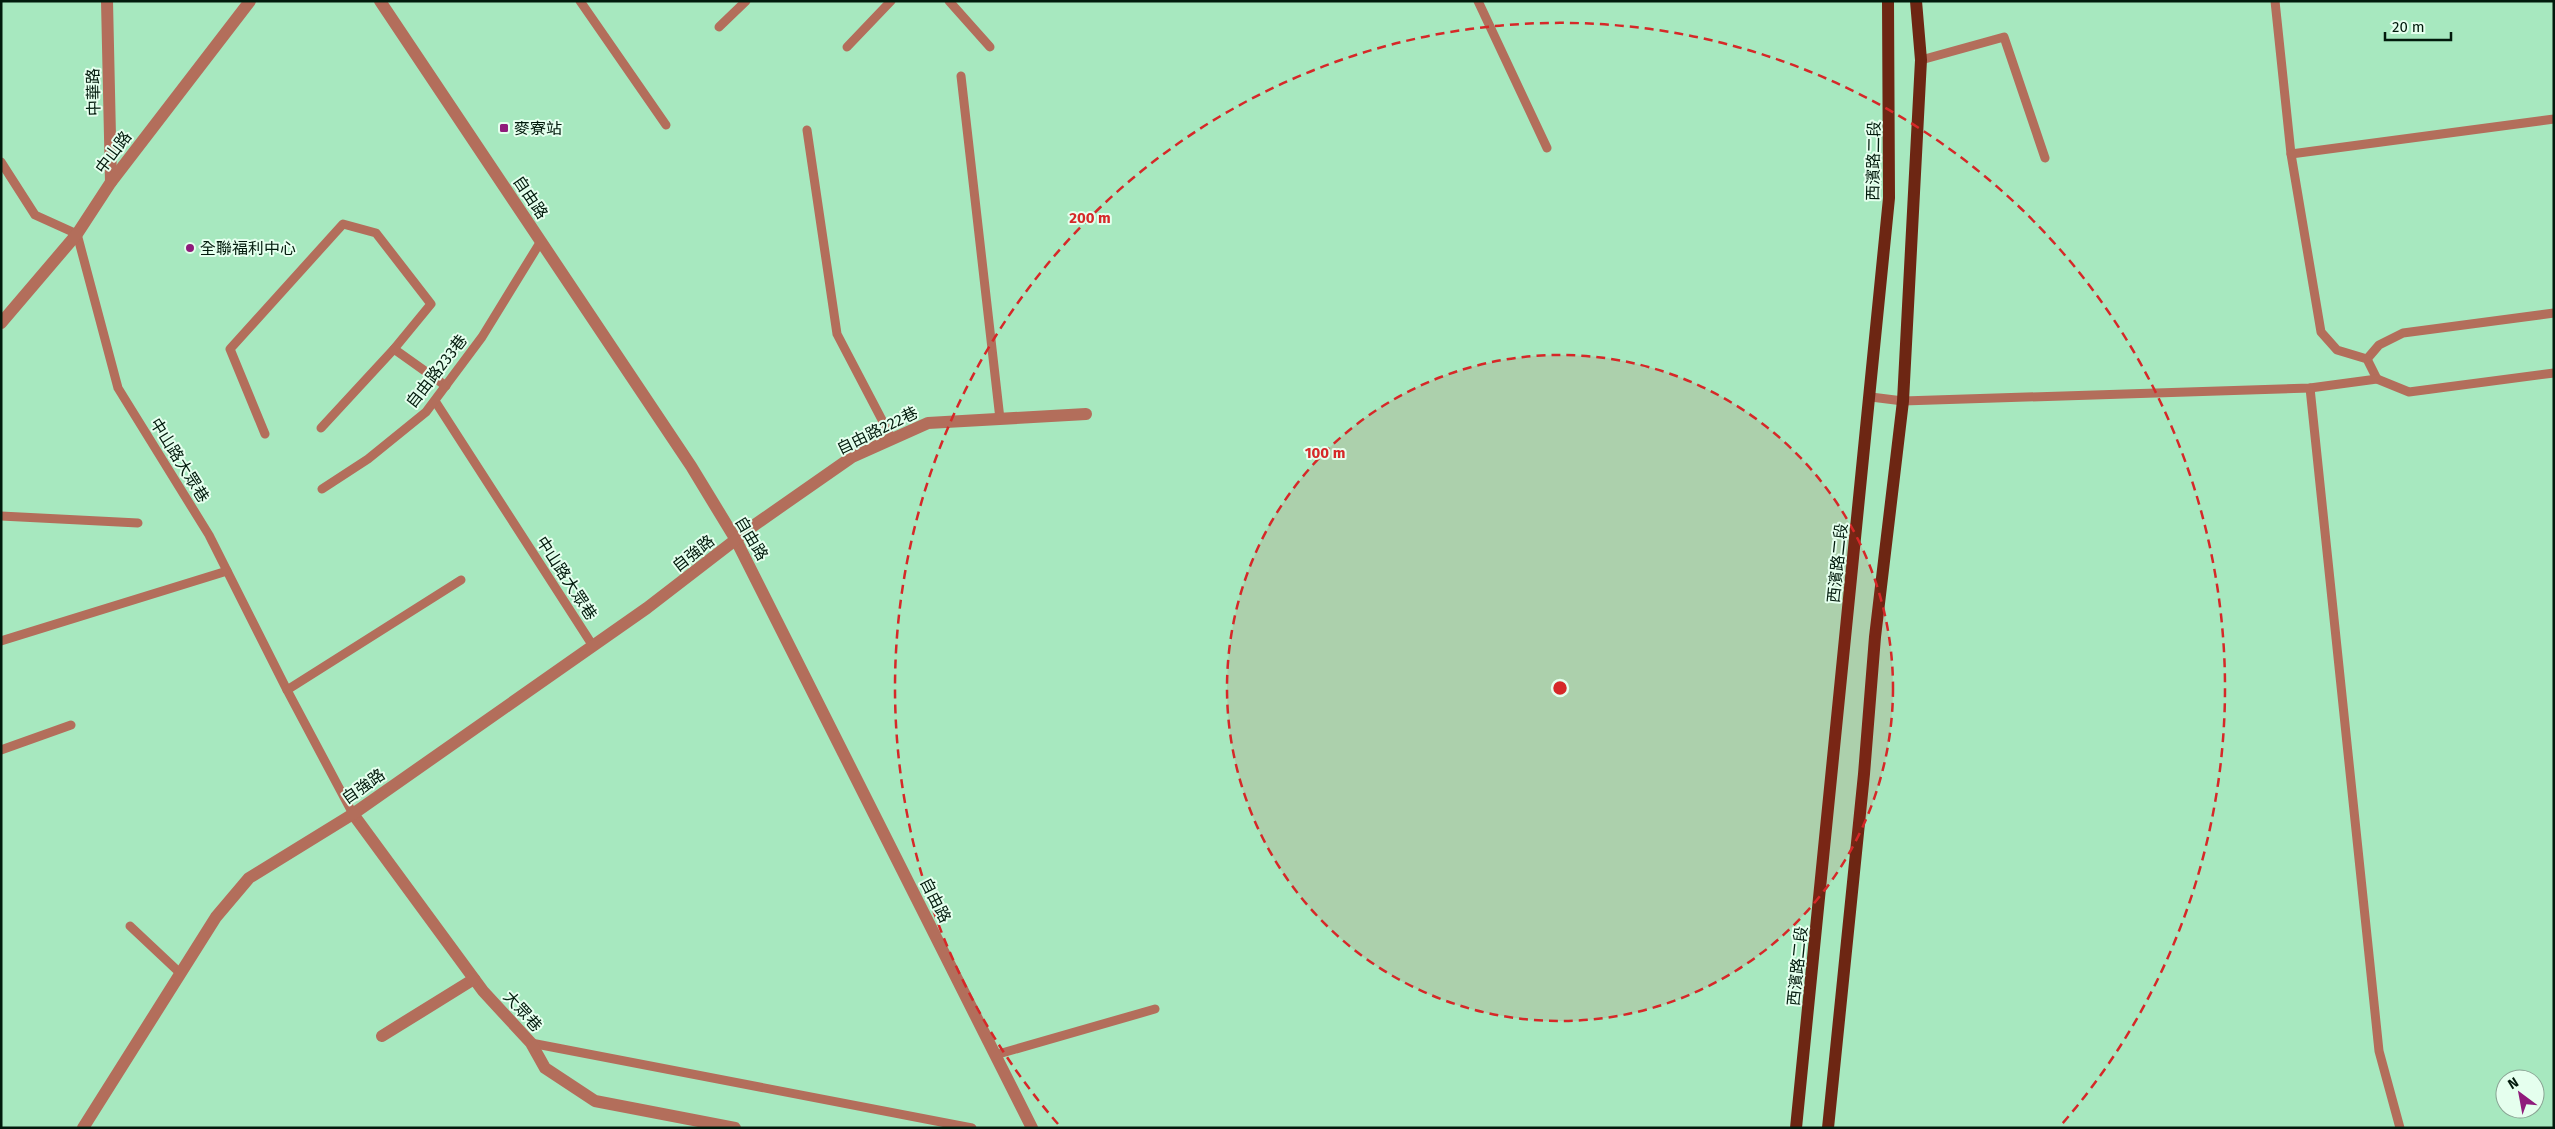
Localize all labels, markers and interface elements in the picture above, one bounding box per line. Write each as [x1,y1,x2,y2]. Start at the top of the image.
scale bar [2385,10,2451,42]
text: 20 m [2392,18,2425,36]
street label: 中華路 [84,68,103,116]
place label: 麥寮站 [514,119,562,138]
street label: 西濱路二段 [1863,121,1884,201]
marker: 麥寮站 [498,122,510,134]
street label: 中山路 [91,127,135,177]
street label: 自由路 [509,172,552,222]
text: 200 m [1069,209,1111,227]
place label: 全聯福利中心 [200,239,296,258]
marker: 全聯福利中心 [184,242,196,254]
street label: 自由路233巷 [402,331,471,412]
street label: 自由路222巷 [834,403,921,458]
street label: 中山路大眾巷 [146,415,213,506]
text: 100 m [1305,444,1345,462]
street label: 自由路 [731,513,772,564]
street label: 西濱路二段 [1824,522,1851,604]
street label: 自強路 [669,531,718,576]
street label: 中山路大眾巷 [532,533,601,624]
centre of rings [1551,679,1569,697]
street label: 自強路 [338,765,388,808]
street label: 自由路 [916,875,955,926]
street label: 西濱路二段 [1784,925,1811,1007]
street label: 大眾巷 [500,987,546,1036]
north arrow [2495,1069,2545,1119]
text: N [2505,1074,2522,1093]

